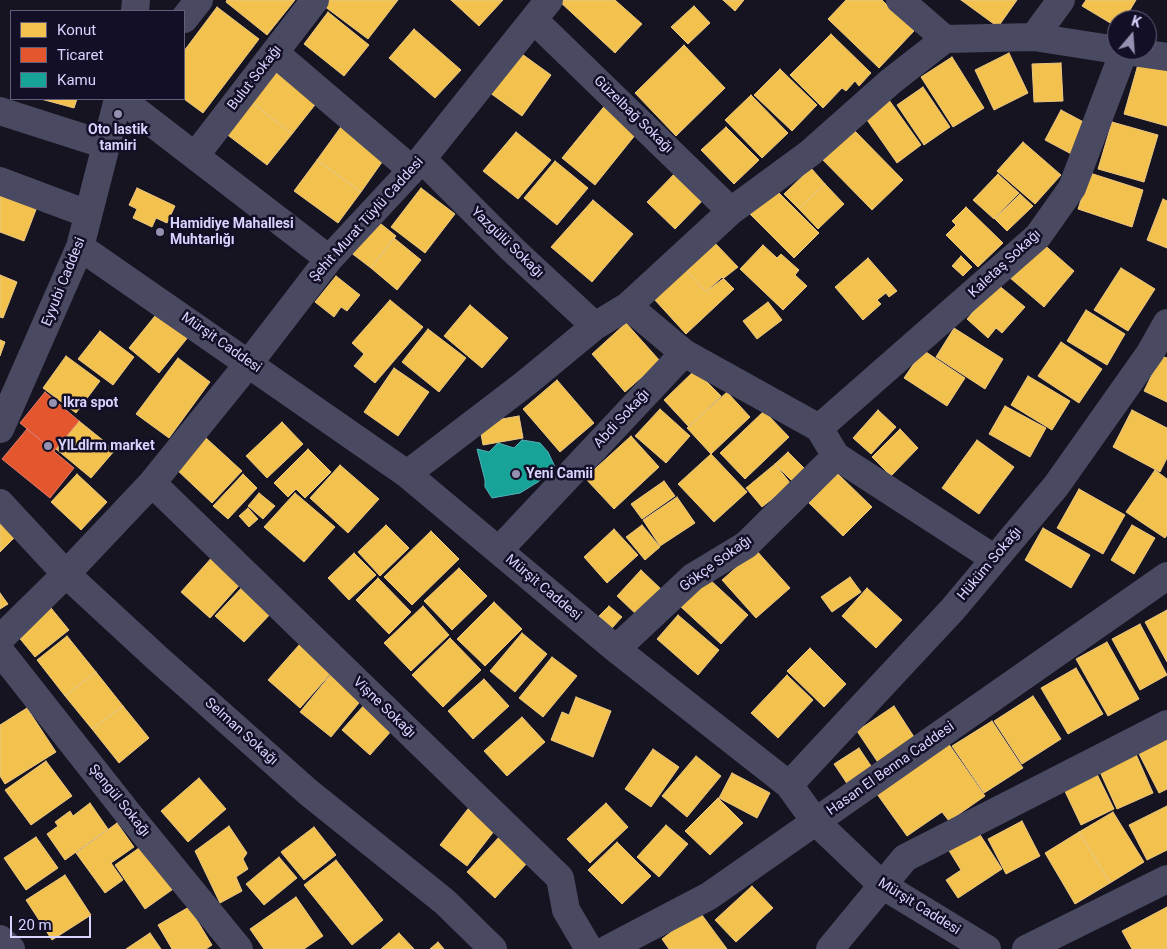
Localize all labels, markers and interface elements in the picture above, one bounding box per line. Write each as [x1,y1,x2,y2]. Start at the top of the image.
legend [10,10,185,100]
north arrow [1107,10,1157,60]
text: K [1130,13,1143,31]
text: Konut [57,21,96,39]
street label: Bulut Sokağı [224,42,286,114]
text: Ticaret [57,46,103,64]
text: Kamu [57,71,96,89]
street label: Güzelbağ Sokağı [590,73,676,157]
marker: Oto lastik tamiri [112,108,124,120]
place label: Oto lastik tamiri [88,122,148,154]
street label: Şehit Murat Tüylü Caddesi [306,154,428,286]
street label: Yazgülü Sokağı [467,204,547,282]
place label: Hamidiye Mahallesi Muhtarlığı [170,216,294,248]
marker: Hamidiye Mahallesi Muhtarlığı [154,226,166,238]
street label: Kaletaş Sokağı [965,226,1045,302]
street label: Eyyubi Caddesi [39,235,89,329]
street label: Mürşit Caddesi [178,309,264,377]
street label: Abdi Sokağı [591,386,653,452]
place label: Ikra spot [63,395,118,411]
marker: Ikra spot [47,397,59,409]
place label: YlLdlrm market [58,438,155,454]
marker: YlLdlrm market [42,440,54,452]
place label: Yeni Camii [526,466,593,482]
marker: Yeni Camii [510,468,522,480]
street label: Hüküm Sokağı [954,524,1026,604]
street label: Gökçe Sokağı [677,532,755,596]
street label: Mürşit Caddesi [502,551,584,625]
street label: Vişne Sokağı [349,674,419,742]
street label: Selman Sokağı [201,695,281,769]
street label: Hasan El Benna Caddesi [824,719,958,819]
street label: Şengül Sokağı [85,761,153,841]
street label: Mürşit Caddesi [875,875,963,939]
scale bar [12,906,94,938]
text: 20 m [18,916,52,934]

